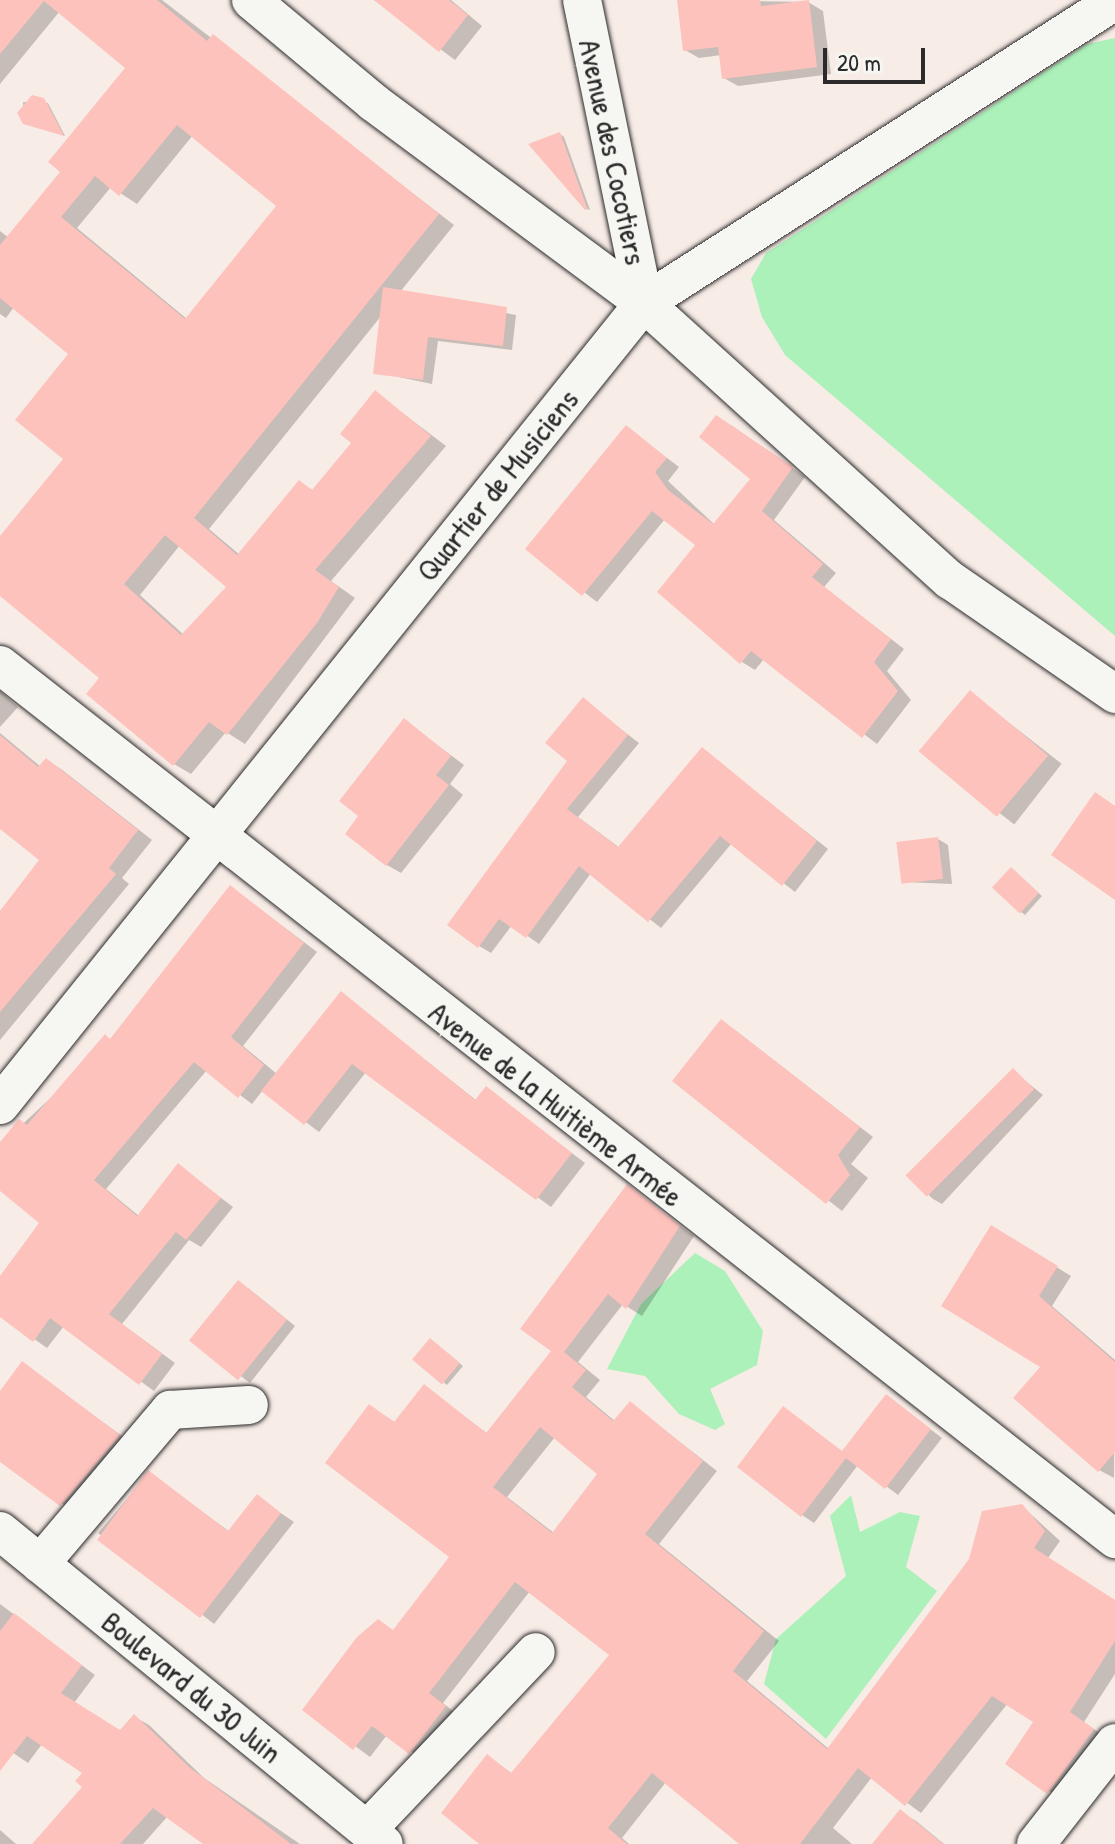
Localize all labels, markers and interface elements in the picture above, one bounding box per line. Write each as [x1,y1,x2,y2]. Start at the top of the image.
scale bar [827,32,929,82]
street label: Avenue des Cocotiers [572,36,654,268]
text: 20 m [837,46,881,78]
street label: Quartier de Musiciens [409,382,585,588]
street label: Avenue de la Huitième Armée [422,994,690,1214]
street label: Boulevard du 30 Juin [95,1604,289,1770]

